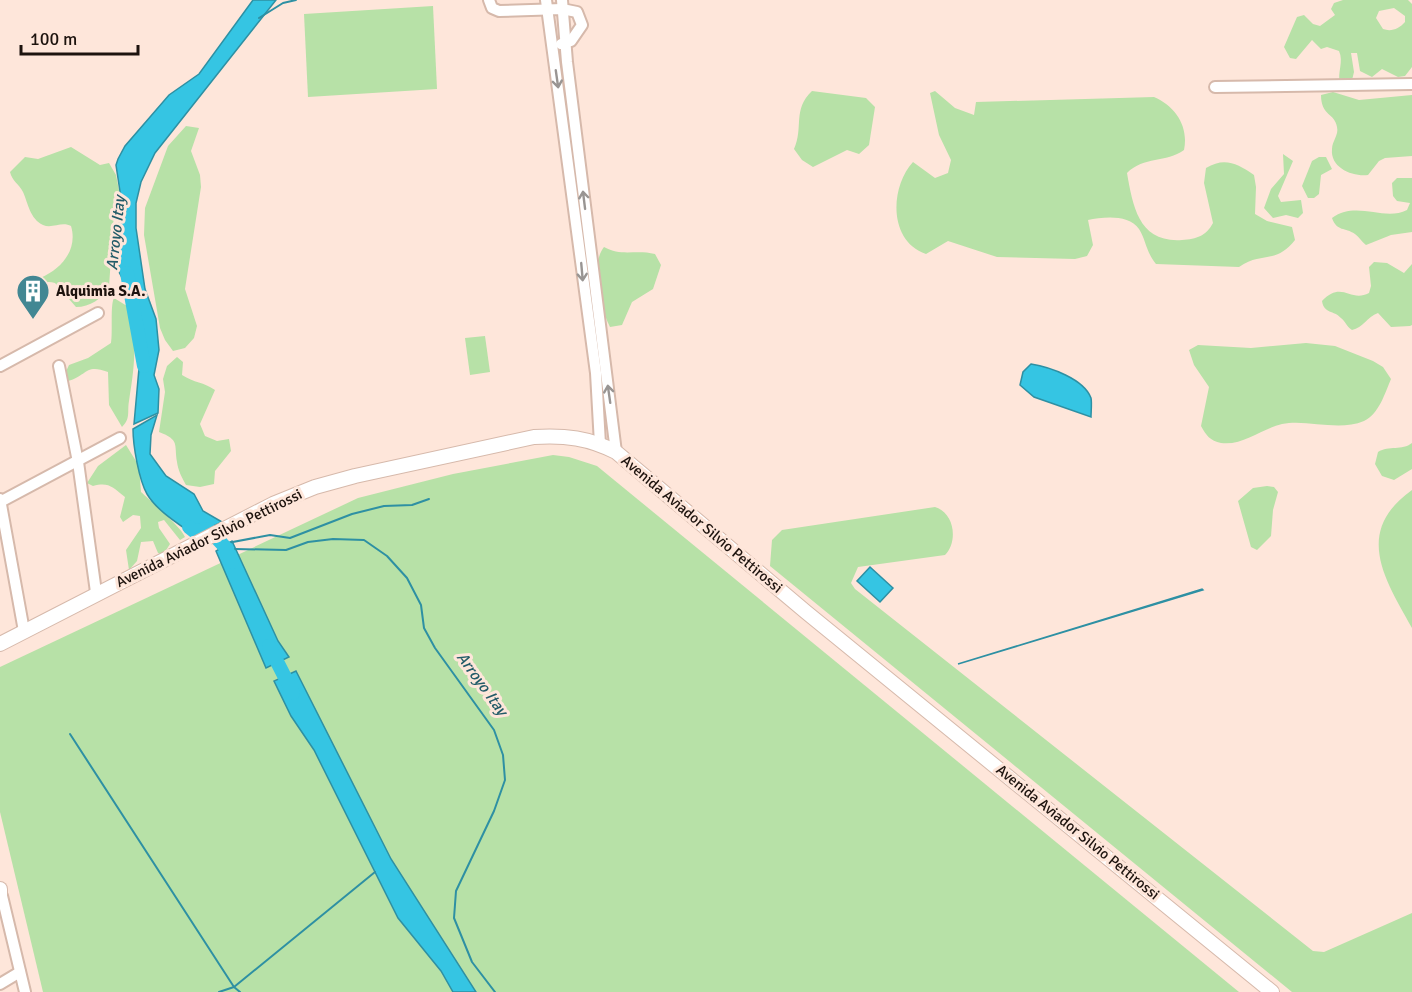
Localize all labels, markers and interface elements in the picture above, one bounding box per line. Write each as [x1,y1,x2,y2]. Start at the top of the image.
scale bar [21,18,138,56]
text: 100 m [30,28,77,50]
one-way arrow [551,68,562,88]
one-way arrow [579,191,590,211]
water label: Arroyo Itay [102,193,130,271]
one-way arrow [577,262,588,282]
building icon: Alquimia S.A. [15,273,51,320]
place label: Alquimia S.A. [56,282,146,300]
one-way arrow [603,384,614,404]
street label: Avenida Aviador Silvio Pettirossi [618,451,786,597]
street label: Avenida Aviador Silvio Pettirossi [113,485,305,591]
water label: Arroyo Itay [452,648,513,722]
street label: Avenida Aviador Silvio Pettirossi [993,761,1163,903]

